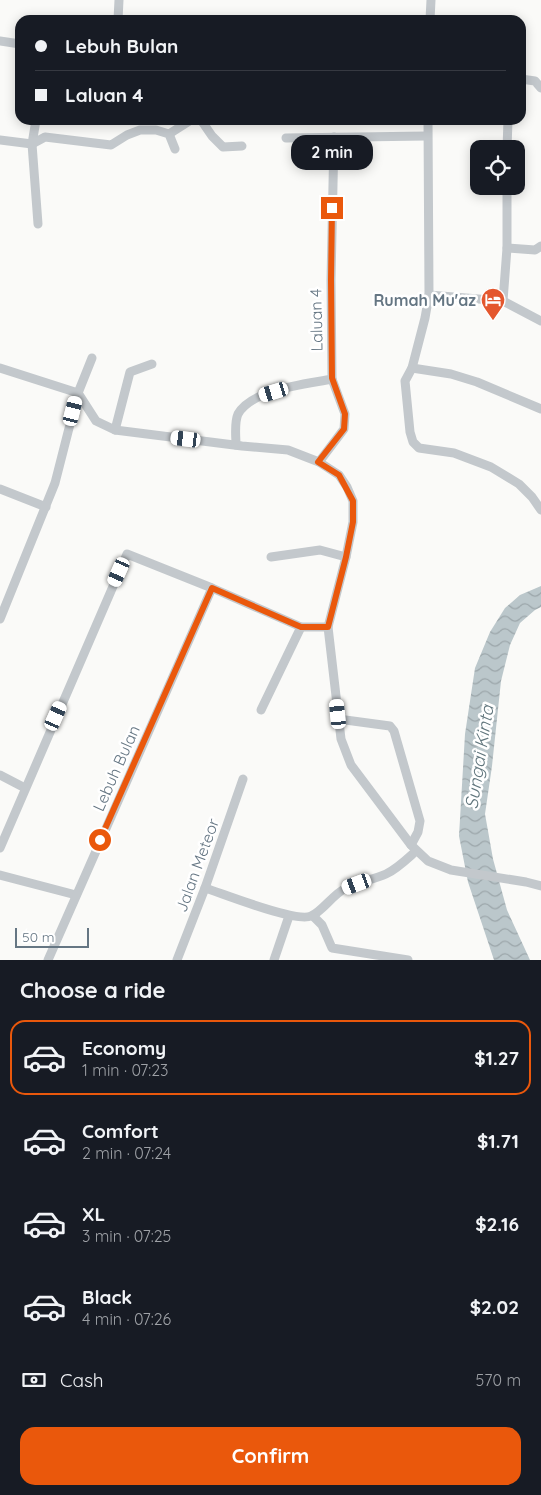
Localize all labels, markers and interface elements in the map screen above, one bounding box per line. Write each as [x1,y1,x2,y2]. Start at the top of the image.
text: Lebuh Bulan [65,34,178,58]
text: Laluan 4 [65,83,144,107]
callout: 2 min [291,136,373,170]
map controls [470,140,525,195]
button: locate [470,140,525,195]
text: 2 min [311,142,353,162]
route end [321,197,343,219]
hotel icon: Rumah Mu'az [480,287,506,321]
street label: Laluan 4 [305,289,327,351]
place label: Rumah Mu'az [373,290,476,310]
car [257,380,290,404]
car [62,395,83,427]
car [170,430,201,448]
car [106,555,131,589]
car [328,698,347,730]
car [43,699,68,733]
water label: Sungai Kinta [459,702,499,811]
street label: Lebuh Bulan [88,722,144,814]
street label: Jalan Meteor [171,815,223,915]
route start [89,829,111,851]
car [340,872,373,896]
scale bar [15,925,89,948]
text: 50 m [22,928,55,946]
text: Choose a ride [20,976,165,1004]
icon: car [22,1035,67,1080]
text: Economy [82,1036,166,1060]
text: $1.27 [474,1046,519,1070]
text: 1 min · 07:23 [82,1060,169,1080]
icon: car [22,1118,67,1163]
text: Comfort [82,1119,159,1143]
text: $1.71 [477,1129,519,1153]
text: 2 min · 07:24 [82,1143,171,1163]
icon: car [22,1201,67,1246]
text: XL [82,1202,105,1226]
text: $2.16 [475,1212,519,1236]
text: 3 min · 07:25 [82,1226,171,1246]
icon: car [22,1284,67,1329]
text: Black [82,1285,132,1309]
text: $2.02 [470,1295,519,1319]
text: 4 min · 07:26 [82,1309,171,1329]
icon: cash [20,1366,48,1394]
text: Cash [60,1368,104,1392]
text: 570 m [476,1370,521,1390]
button: Confirm [20,1427,521,1485]

